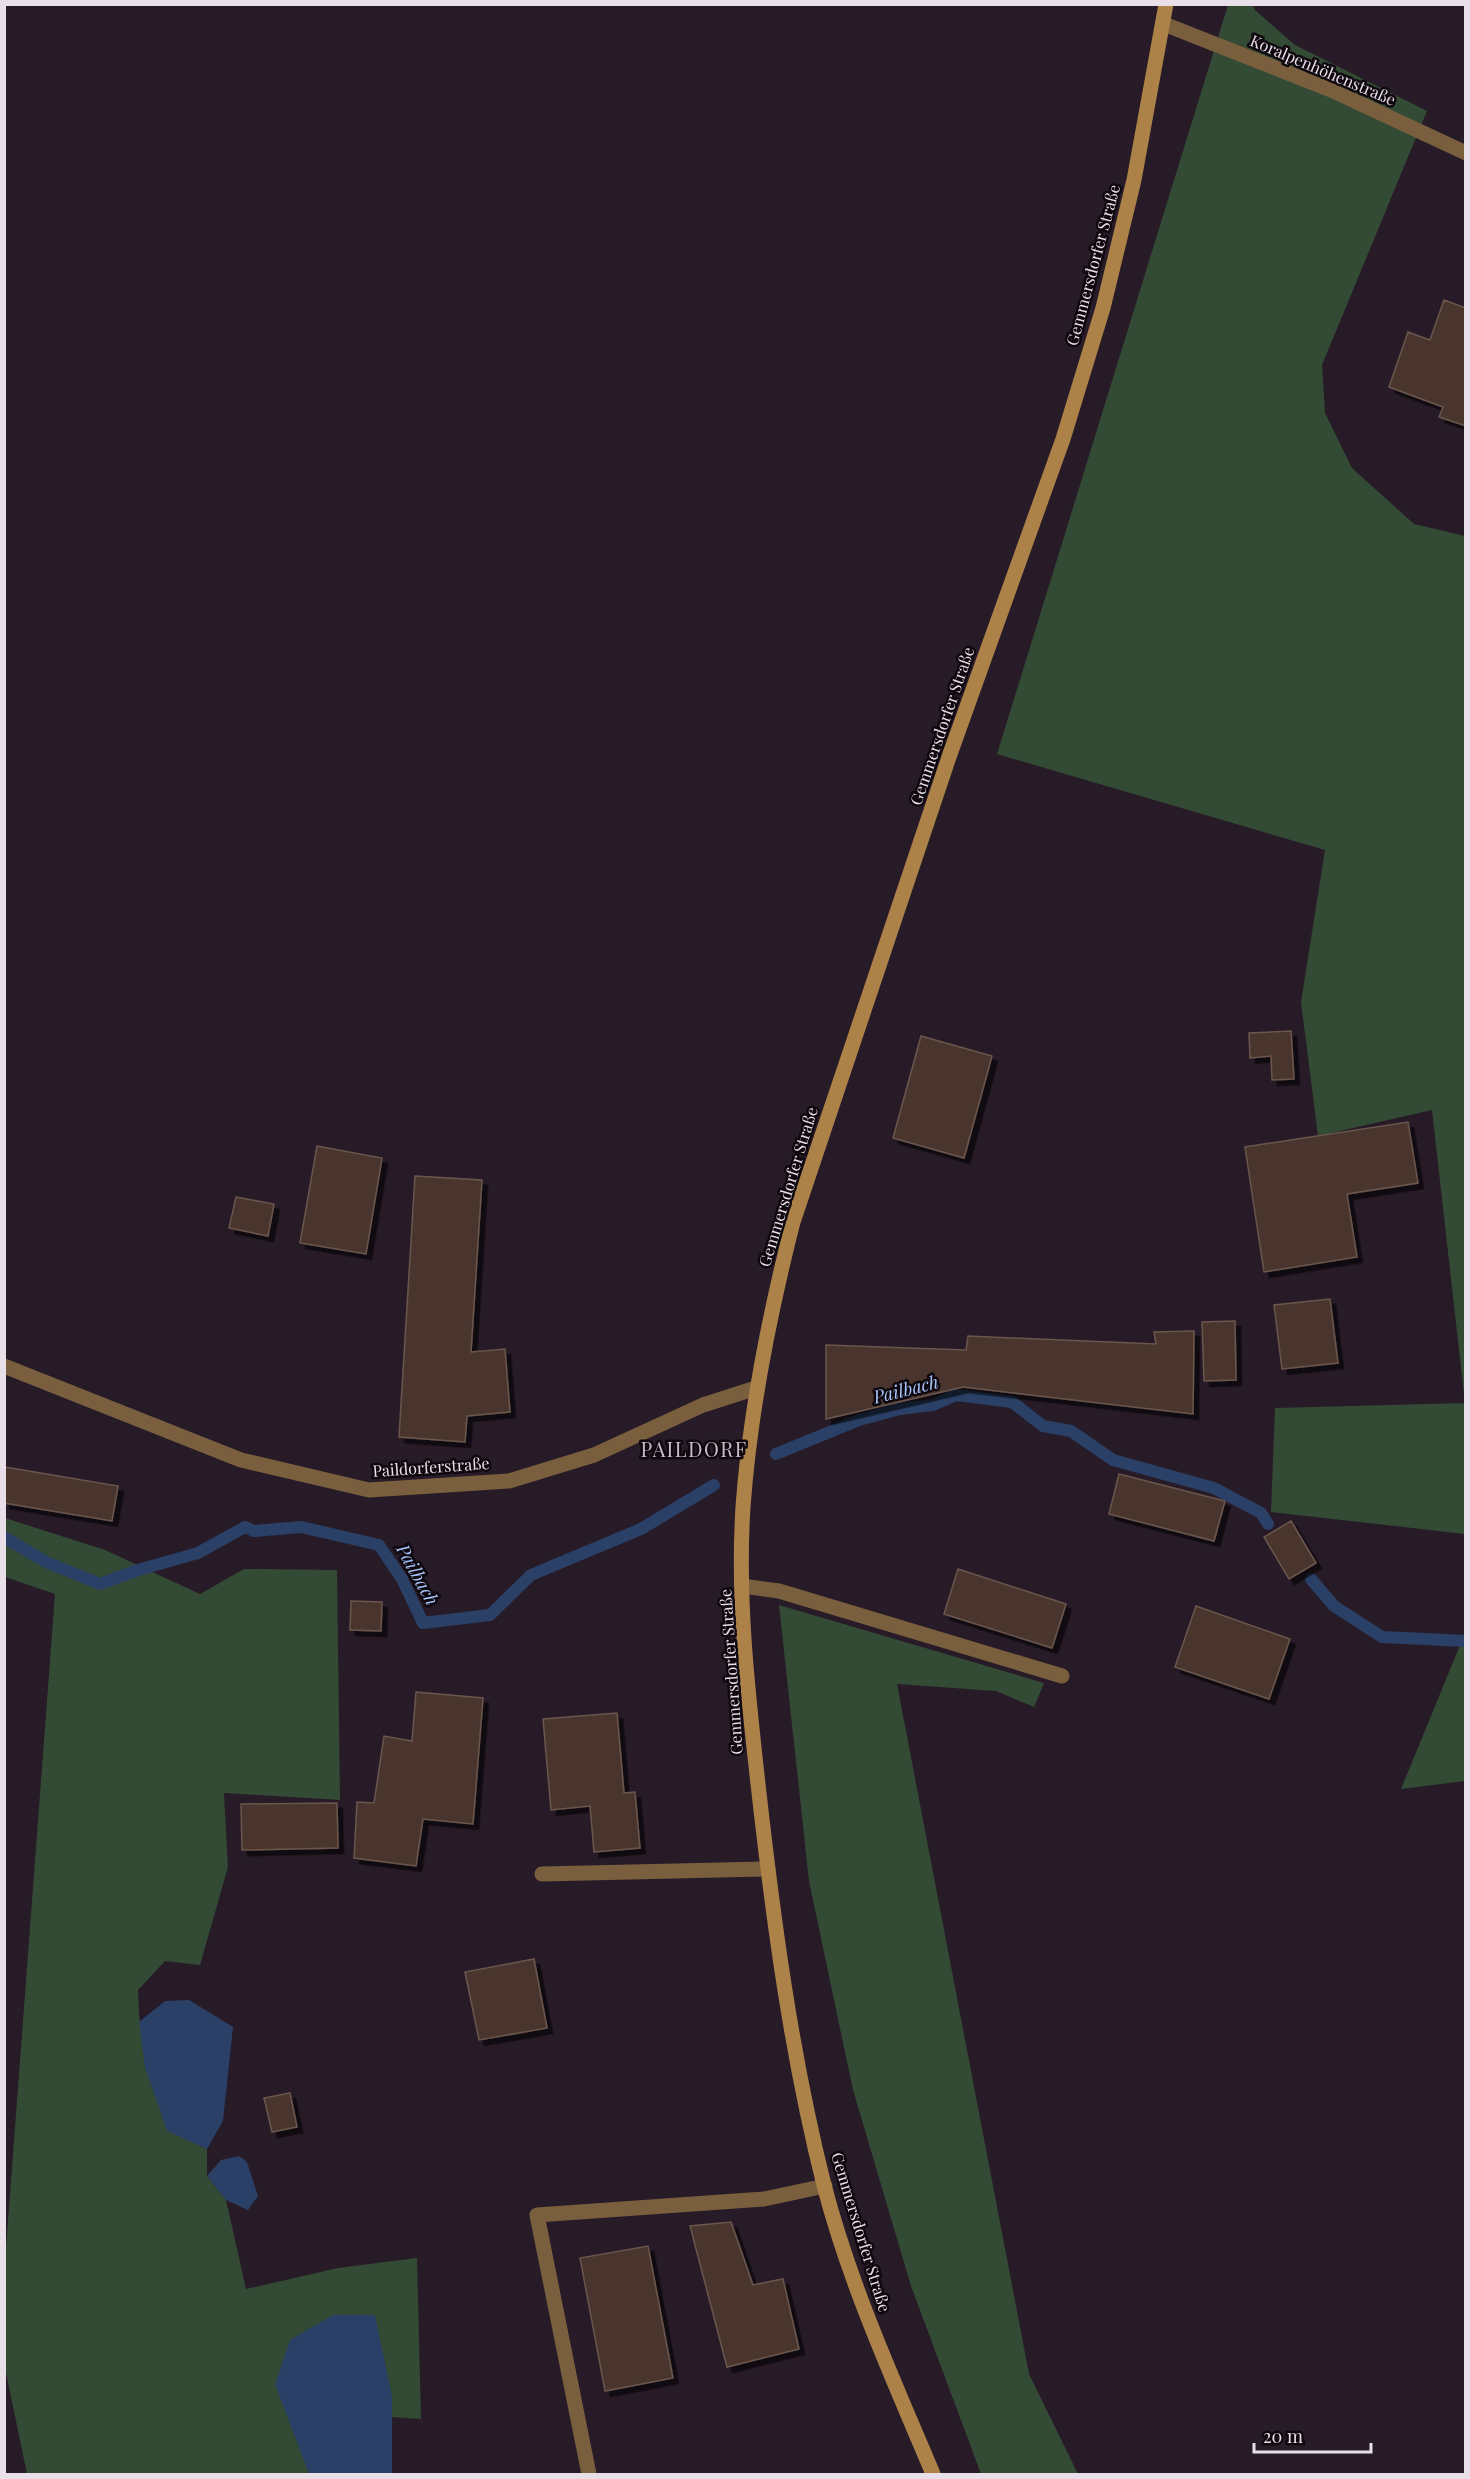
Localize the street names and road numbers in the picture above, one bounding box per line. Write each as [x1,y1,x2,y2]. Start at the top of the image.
street label: Koralpenhöhenstraße [1247,29,1399,110]
street label: Gemmersdorfer Straße [1061,182,1124,348]
street label: Gemmersdorfer Straße [905,644,978,808]
street label: Gemmersdorfer Straße [753,1104,822,1269]
street label: Paildorferstraße [372,1452,490,1481]
street label: Gemmersdorfer Straße [714,1589,747,1756]
street label: Gemmersdorfer Straße [827,2149,896,2314]

